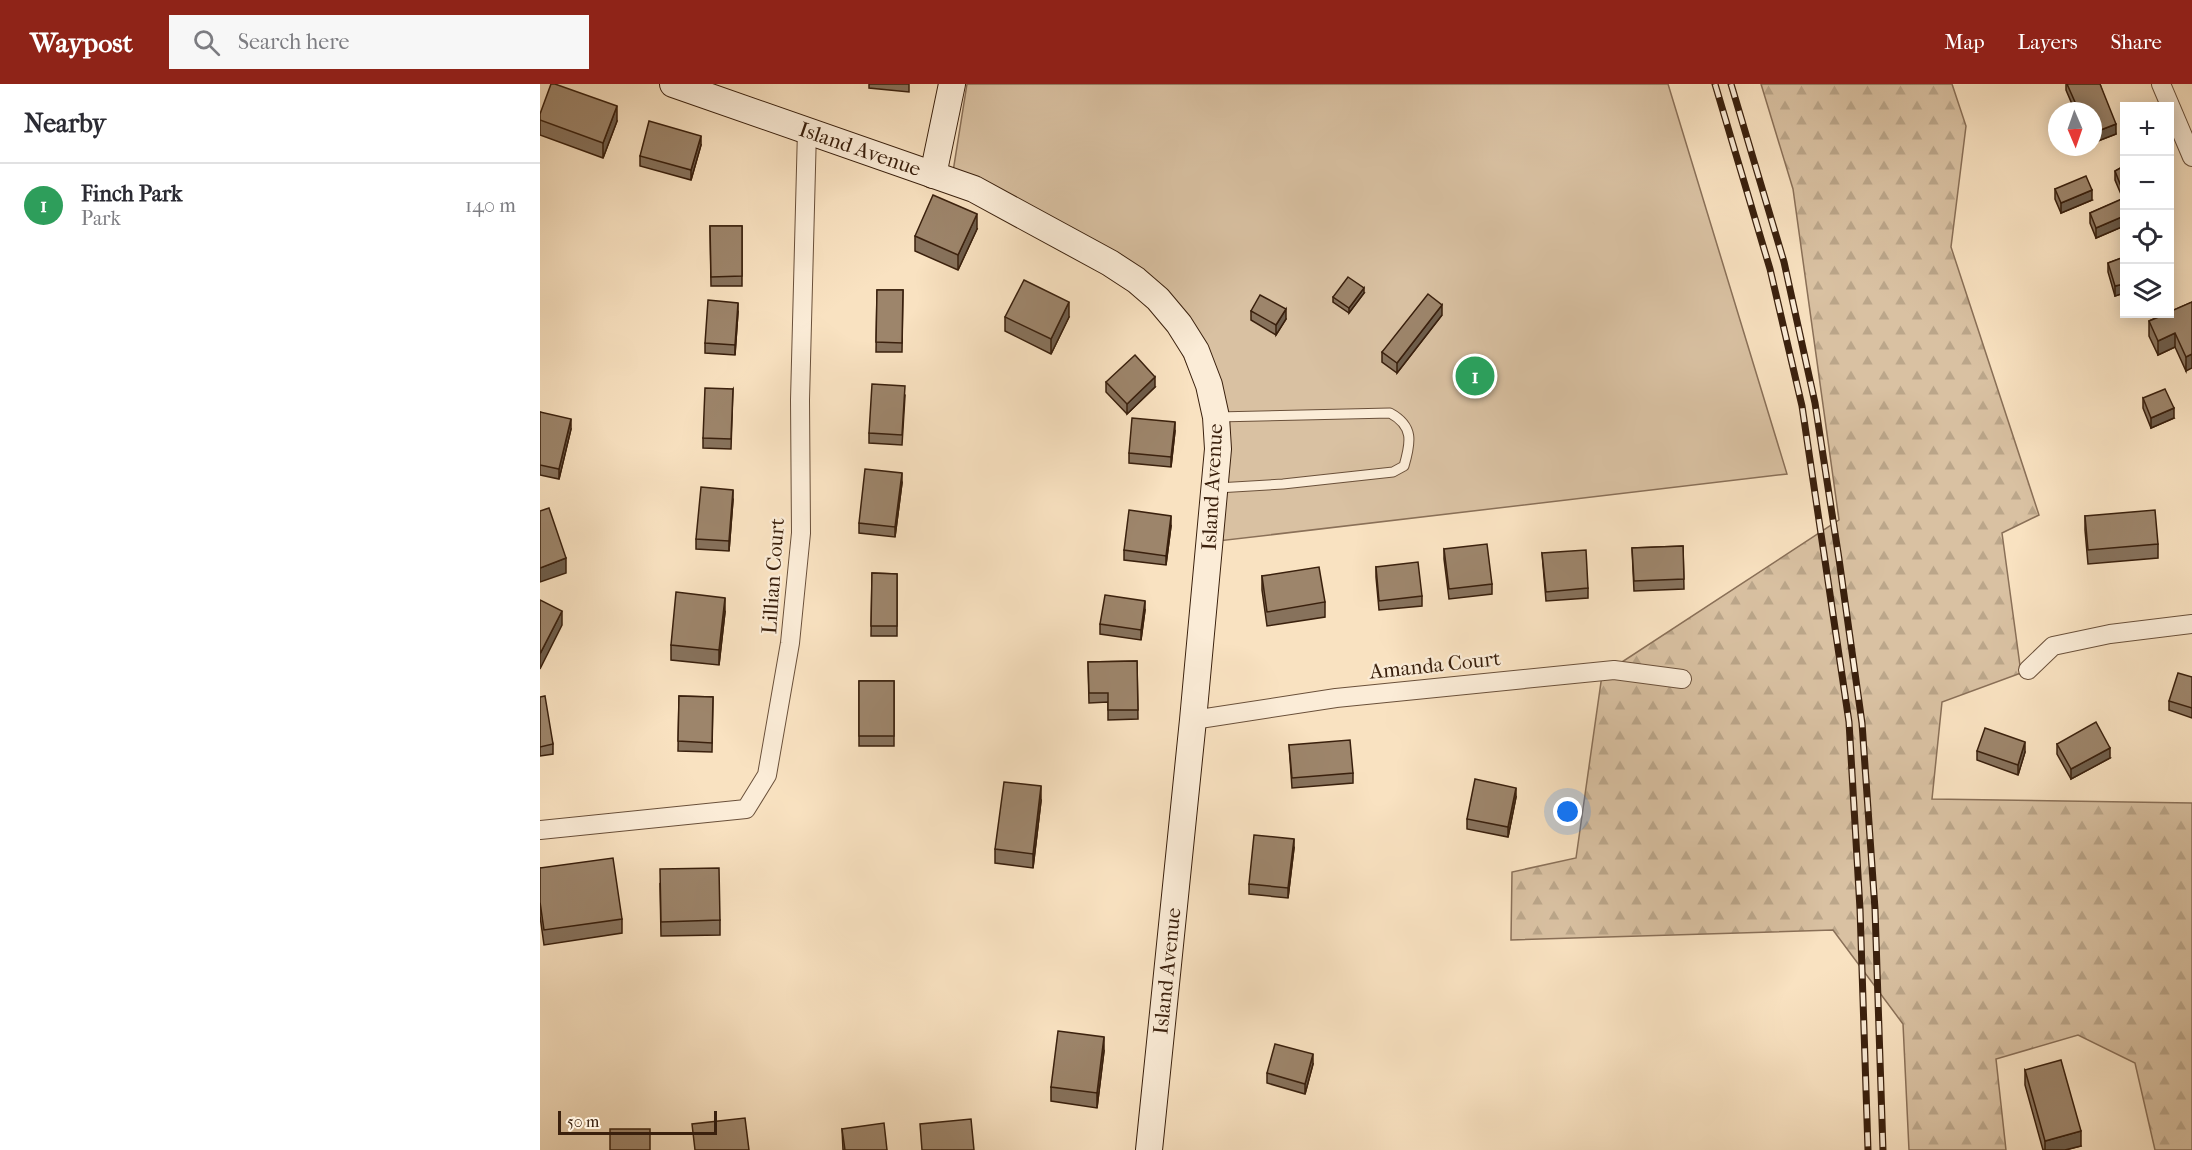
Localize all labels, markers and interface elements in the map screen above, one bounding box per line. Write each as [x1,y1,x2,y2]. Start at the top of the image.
search box [169,15,589,69]
text: Waypost [30,26,133,59]
icon: search [190,26,223,59]
text: Search here [238,29,349,55]
text: Map [1944,30,1985,54]
text: Layers [2018,30,2077,54]
text: Share [2110,30,2162,54]
north arrow [2048,102,2102,156]
map controls [2120,102,2174,318]
button: + [2120,102,2174,156]
text: Nearby [24,108,106,139]
street label: Island Avenue [796,117,924,181]
button: − [2120,156,2174,210]
text: Finch Park [81,181,182,207]
text: 1 [40,194,47,217]
text: 140 m [465,194,516,217]
text: Park [81,207,121,230]
button: locate [2120,210,2174,264]
button: layers [2120,264,2174,318]
pin: 1 [1456,354,1494,398]
street label: Island Avenue [1197,423,1227,551]
street label: Lillian Court [757,517,789,635]
street label: Amanda Court [1367,646,1502,684]
your location [1553,797,1582,826]
street label: Island Avenue [1148,906,1186,1036]
scale bar [558,1108,717,1136]
text: 50 m [567,1112,599,1131]

